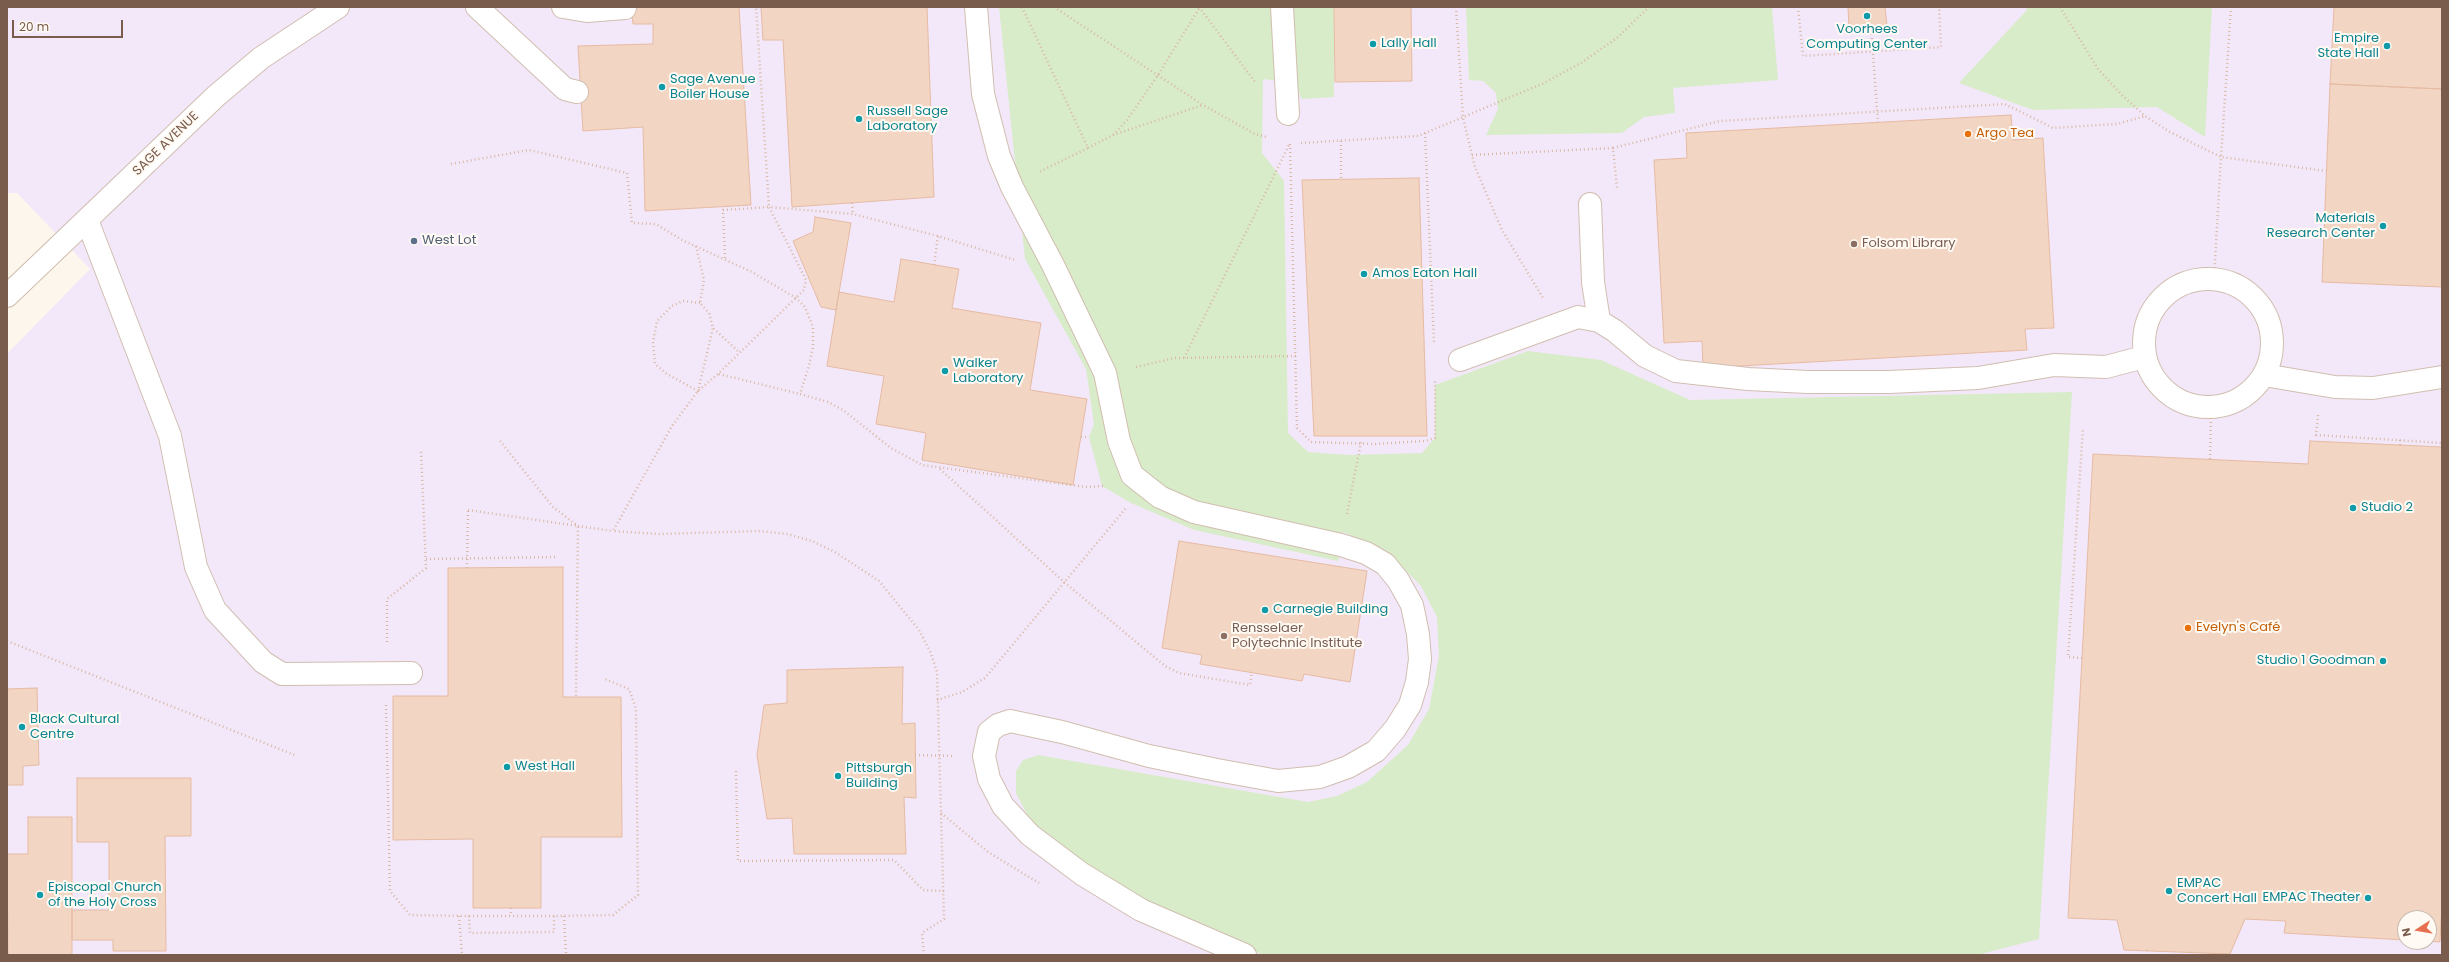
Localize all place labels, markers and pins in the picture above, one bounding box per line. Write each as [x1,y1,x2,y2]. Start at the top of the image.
marker: Voorhees Computing Center [1862,11,1872,21]
place label: Voorhees Computing Center [1806,22,1928,53]
place label: Empire State Hall [2317,31,2379,62]
place label: Lally Hall [1381,36,1437,52]
marker: Lally Hall [1368,39,1378,49]
marker: Empire State Hall [2382,41,2392,51]
place label: Sage Avenue Boiler House [670,72,756,103]
marker: Sage Avenue Boiler House [657,82,667,92]
place label: Russell Sage Laboratory [867,104,948,135]
marker: Russell Sage Laboratory [854,114,864,124]
place label: Argo Tea [1976,126,2034,142]
marker: Argo Tea [1963,129,1973,139]
place label: Materials Research Center [2267,211,2375,242]
marker: Materials Research Center [2378,221,2388,231]
place label: West Lot [422,233,476,249]
marker: West Lot [409,236,419,246]
place label: Folsom Library [1862,236,1955,252]
marker: Folsom Library [1849,239,1859,249]
place label: Amos Eaton Hall [1372,266,1477,282]
marker: Amos Eaton Hall [1359,269,1369,279]
place label: Walker Laboratory [953,356,1023,387]
marker: Walker Laboratory [940,366,950,376]
place label: Studio 2 [2361,500,2413,516]
marker: Studio 2 [2348,503,2358,513]
place label: Carnegie Building [1273,602,1388,618]
marker: Carnegie Building [1260,605,1270,615]
place label: Evelyn's Café [2196,620,2280,636]
place label: Rensselaer Polytechnic Institute [1232,621,1362,652]
marker: Evelyn's Café [2183,623,2193,633]
marker: Rensselaer Polytechnic Institute [1219,631,1229,641]
place label: Studio 1 Goodman [2257,653,2375,669]
marker: Studio 1 Goodman [2378,656,2388,666]
place label: Black Cultural Centre [30,712,119,743]
marker: Black Cultural Centre [17,722,27,732]
place label: West Hall [515,759,575,775]
place label: Pittsburgh Building [846,761,912,792]
marker: West Hall [502,762,512,772]
marker: Pittsburgh Building [833,771,843,781]
place label: EMPAC Concert Hall [2177,876,2257,907]
place label: Episcopal Church of the Holy Cross [48,880,162,911]
marker: EMPAC Concert Hall [2164,886,2174,896]
marker: Episcopal Church of the Holy Cross [35,890,45,900]
place label: EMPAC Theater [2263,890,2360,906]
marker: EMPAC Theater [2363,893,2373,903]

